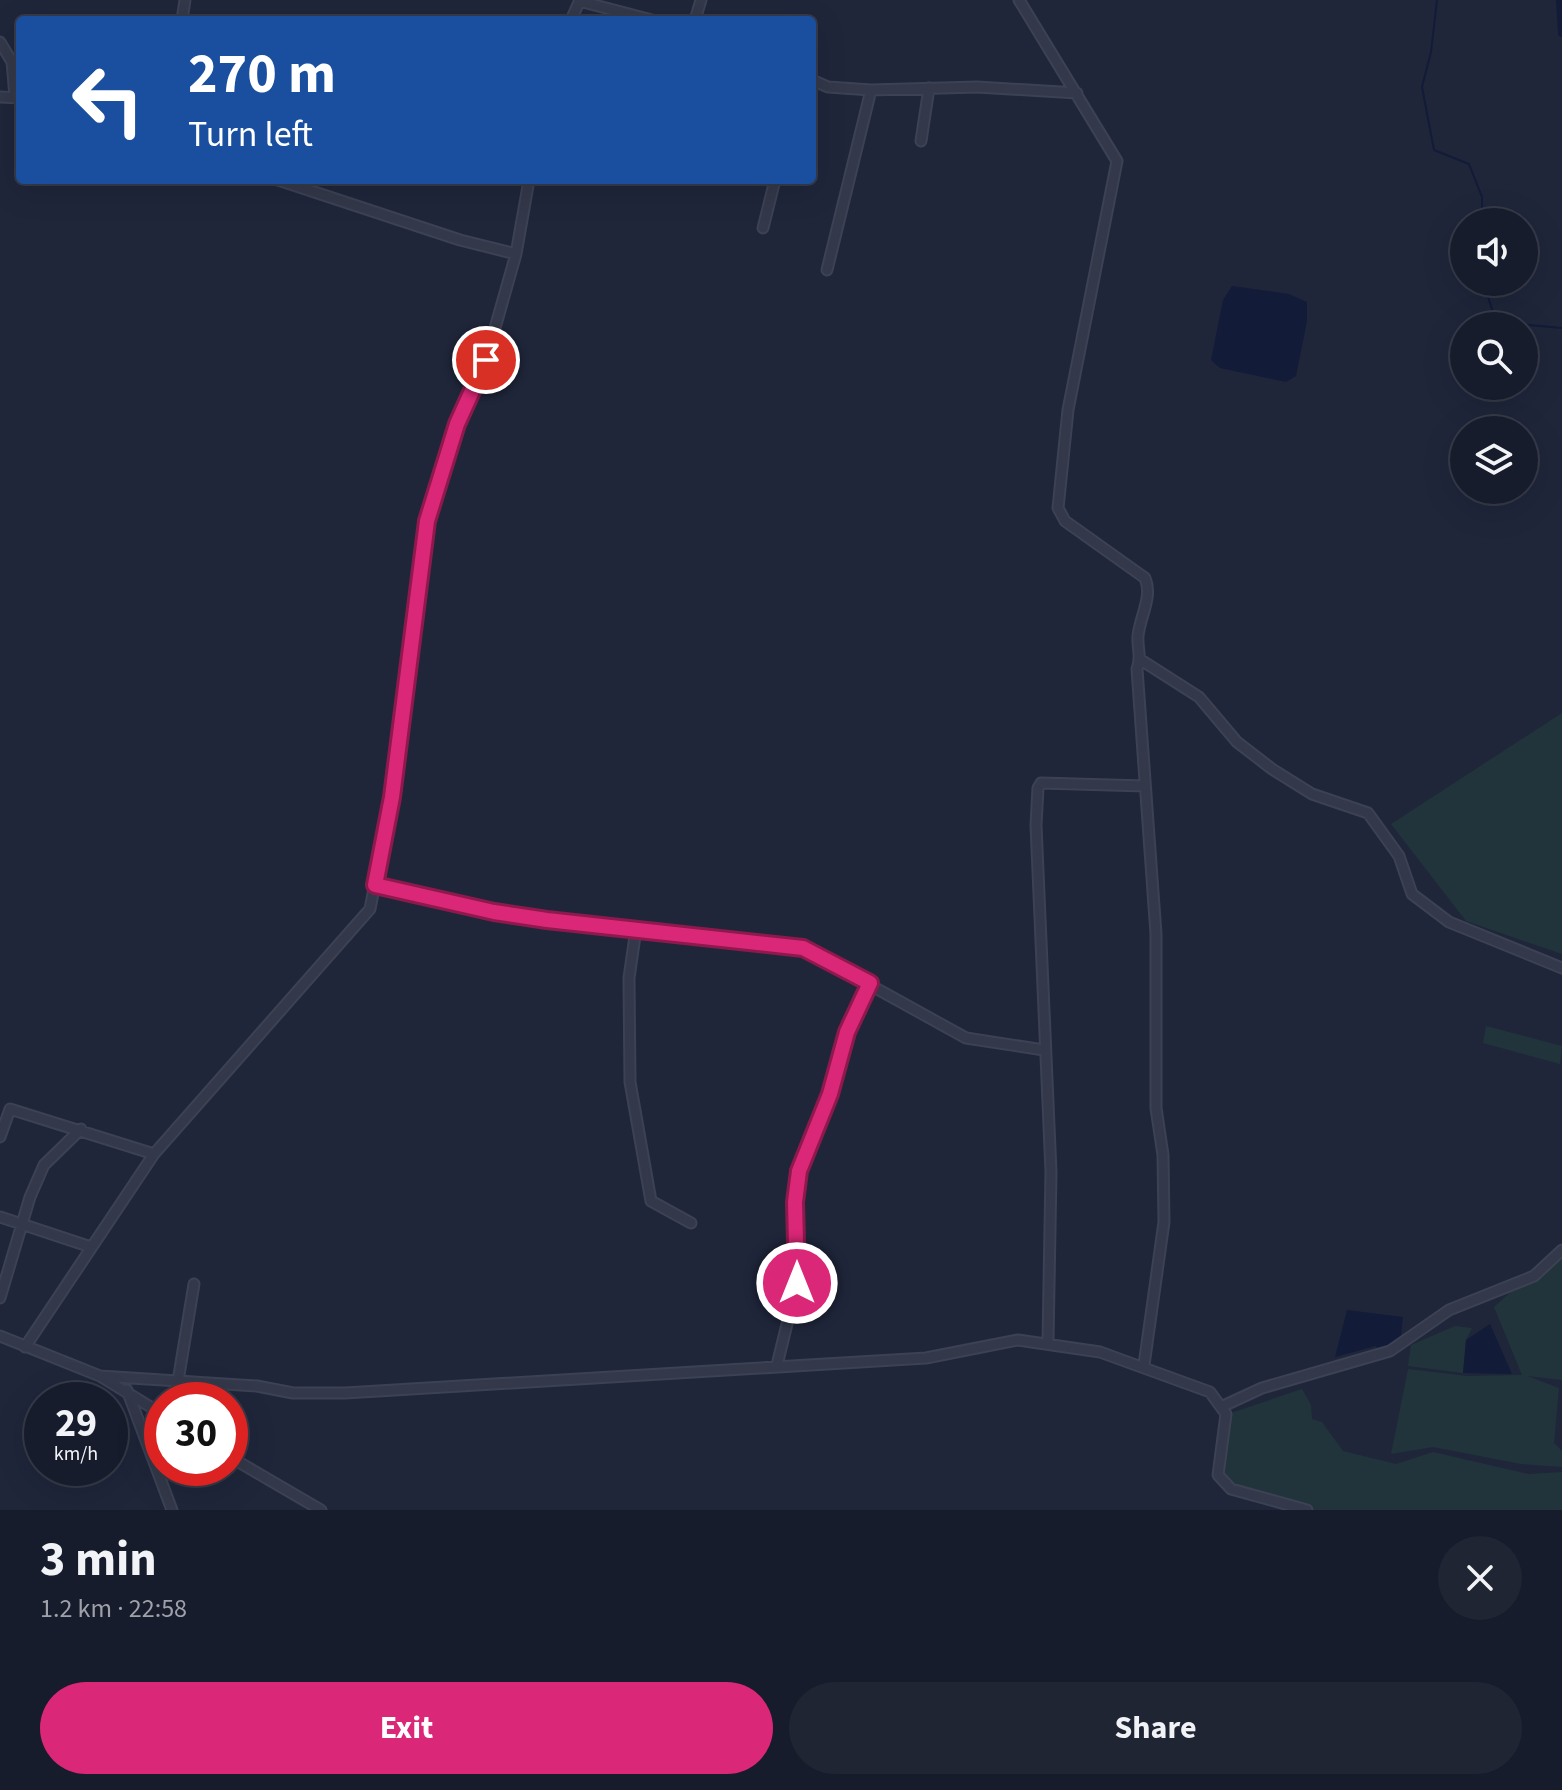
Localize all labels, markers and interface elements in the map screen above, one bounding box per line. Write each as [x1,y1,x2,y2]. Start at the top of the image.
text: 270 m [188,35,336,114]
icon: left [56,48,160,152]
text: Turn left [188,109,313,160]
map controls [1450,208,1538,504]
button: sound [1450,208,1538,296]
button: search [1450,312,1538,400]
pin [452,326,520,394]
icon: arrive [464,338,508,382]
button: layers [1450,416,1538,504]
position arrow [755,1241,839,1325]
speed limit sign: 30 [144,1382,248,1486]
text: 29 [55,1395,97,1452]
text: km/h [54,1440,98,1468]
text: 3 min [40,1526,157,1594]
button: close [1438,1536,1522,1620]
text: 1.2 km · 22:58 [40,1590,187,1627]
button: Exit [40,1682,773,1774]
button: Share [789,1682,1522,1774]

